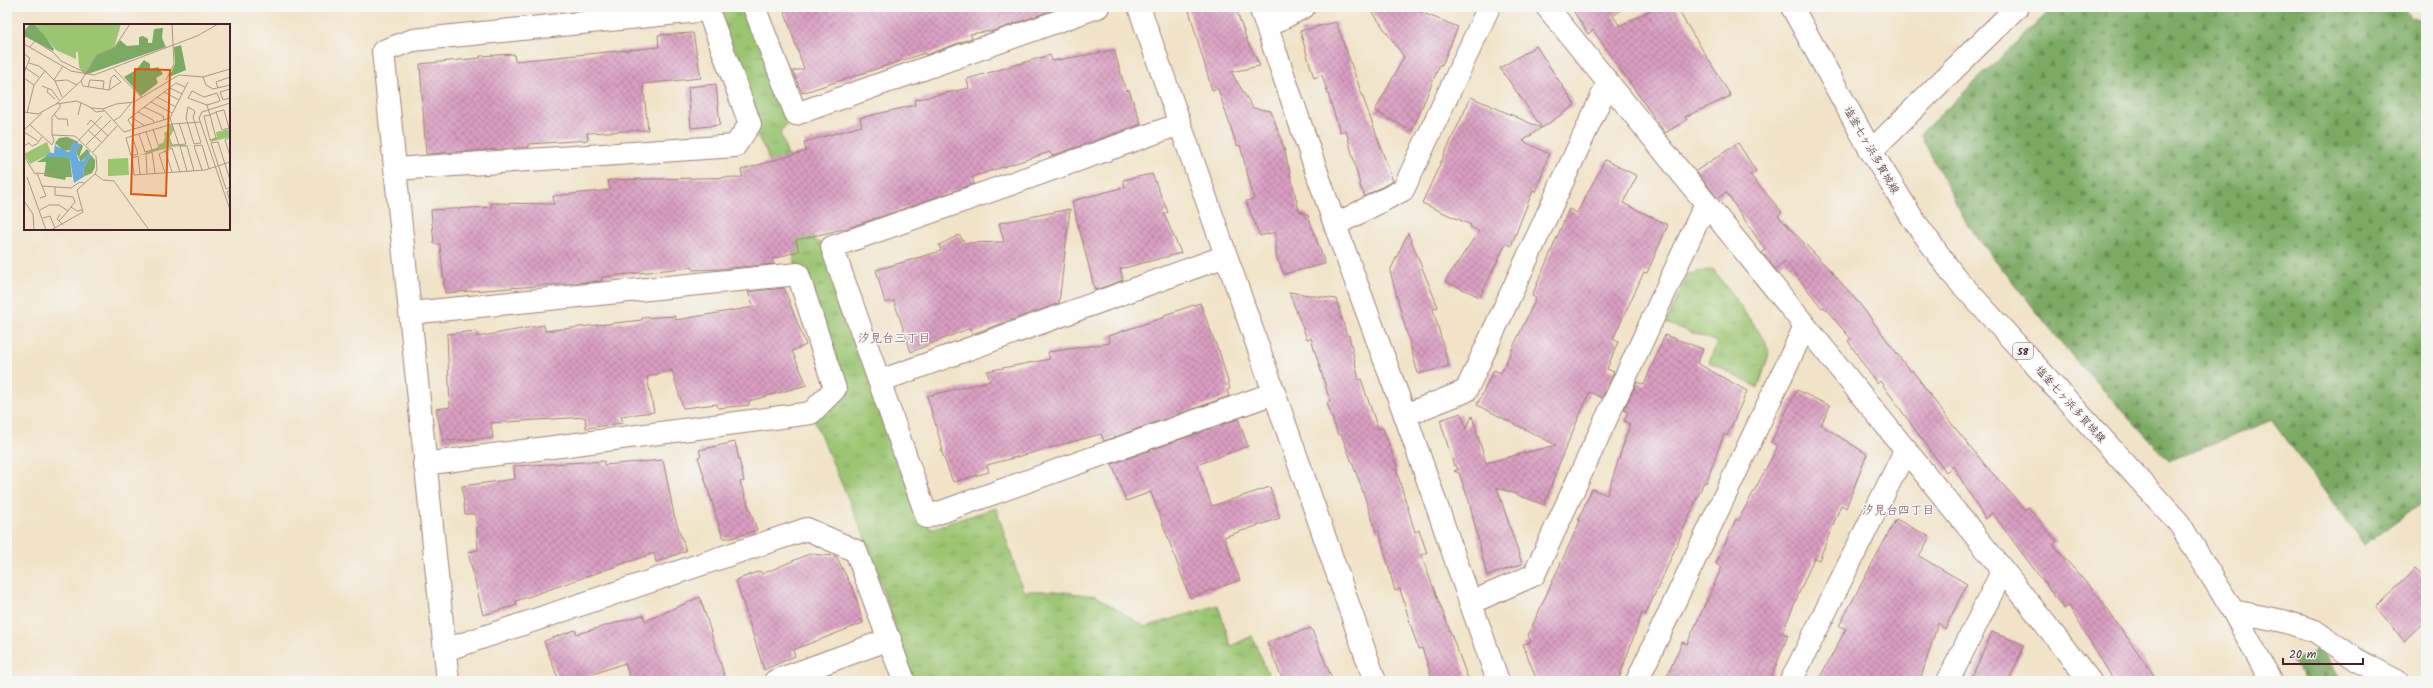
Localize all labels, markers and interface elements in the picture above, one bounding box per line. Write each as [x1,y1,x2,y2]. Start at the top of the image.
inset map [24,24,230,230]
street label: 塩釜七ヶ浜多賀城線 [1839,103,1904,198]
district label: 汐見台三丁目 [858,329,930,348]
road number: 58 [2013,343,2033,359]
street label: 塩釜七ヶ浜多賀城線 [2030,362,2110,447]
district label: 汐見台四丁目 [1862,501,1934,520]
scale bar [2283,640,2363,666]
text: 20 m [2289,645,2317,664]

